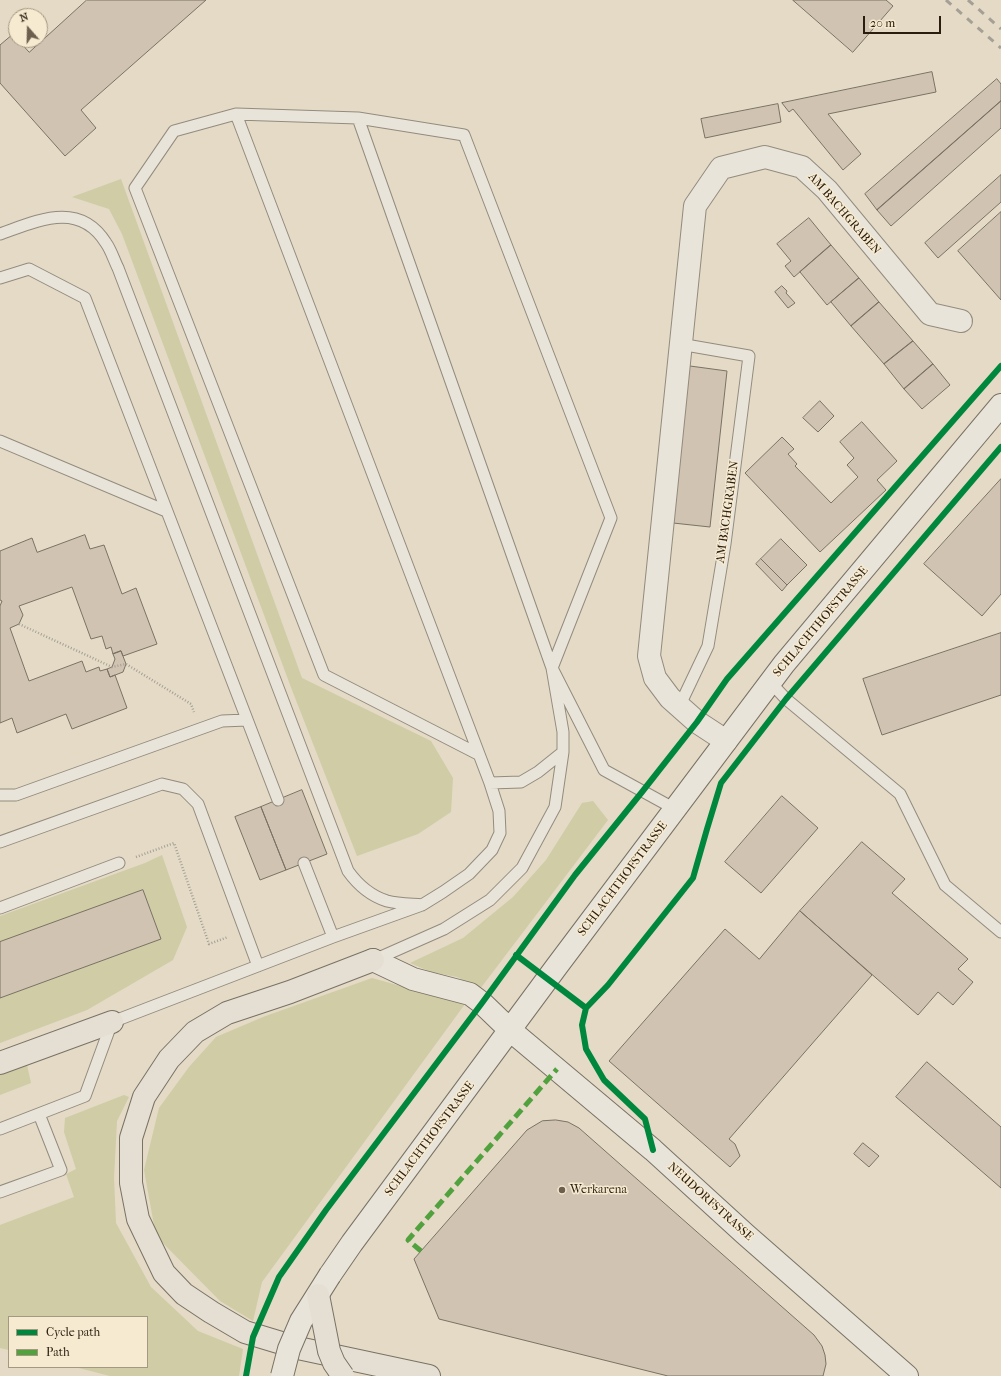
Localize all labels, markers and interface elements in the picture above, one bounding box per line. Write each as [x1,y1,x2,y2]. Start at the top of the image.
north arrow [8,8,48,48]
scale bar [865,8,943,34]
text: N [18,10,30,25]
text: 20 m [870,16,895,30]
street label: AM BACHGRABEN [805,170,883,258]
street label: AM BACHGRABEN [714,460,742,564]
street label: SCHLACHTHOFSTRASSE [770,564,872,680]
street label: SCHLACHTHOFSTRASSE [575,819,671,939]
street label: SCHLACHTHOFSTRASSE [382,1079,478,1199]
street label: NEUDORFSTRASSE [664,1160,756,1244]
place label: Werkarena [570,1183,627,1197]
marker: Werkarena [557,1185,567,1195]
legend [8,1316,148,1368]
text: Cycle path [46,1325,100,1339]
text: Path [46,1345,70,1359]

